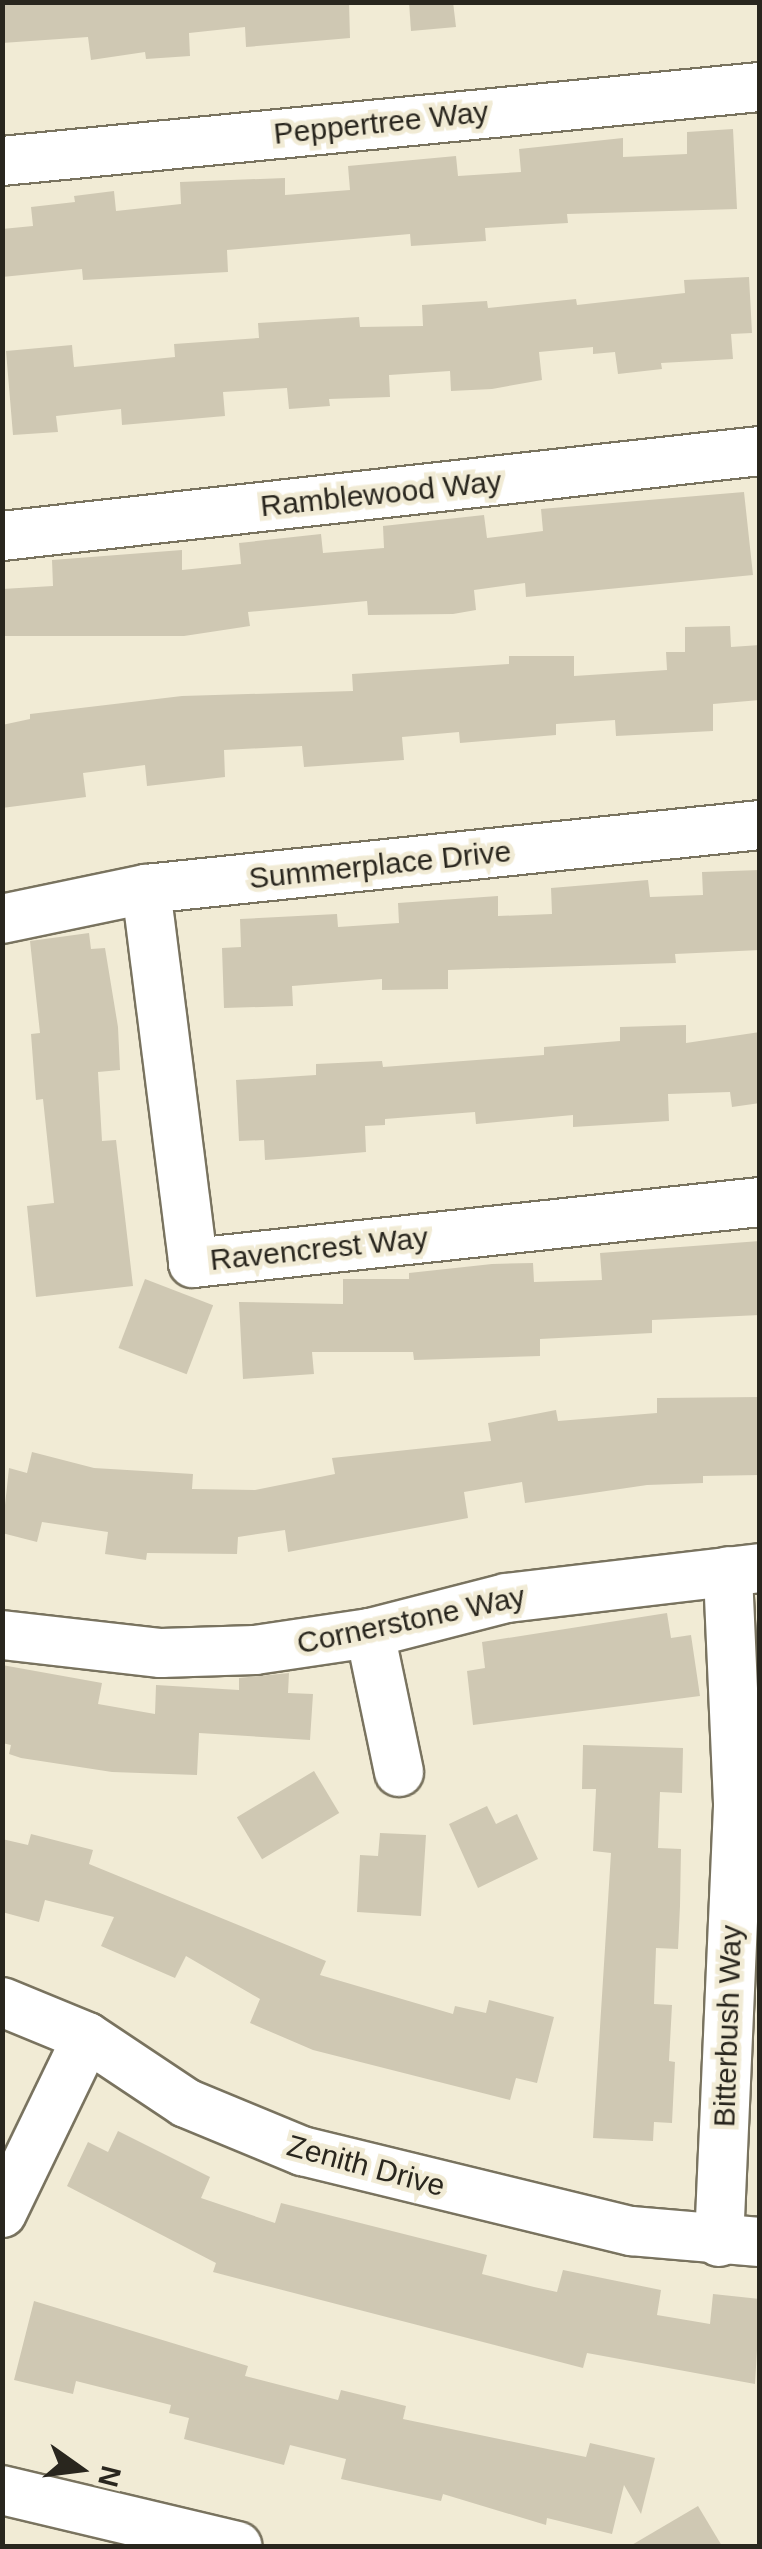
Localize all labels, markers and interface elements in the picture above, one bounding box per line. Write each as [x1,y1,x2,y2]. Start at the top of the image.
street label: Peppertree Way [272,94,490,152]
street label: Ramblewood Way [259,463,503,525]
street label: Summerplace Drive [247,833,513,897]
street label: Ravencrest Way [208,1220,430,1278]
street label: Cornerstone Way [294,1578,528,1662]
street label: Bitterbush Way [706,1924,750,2128]
street label: Zenith Drive [283,2128,449,2204]
north arrow [30,2419,130,2519]
text: N [92,2463,127,2490]

